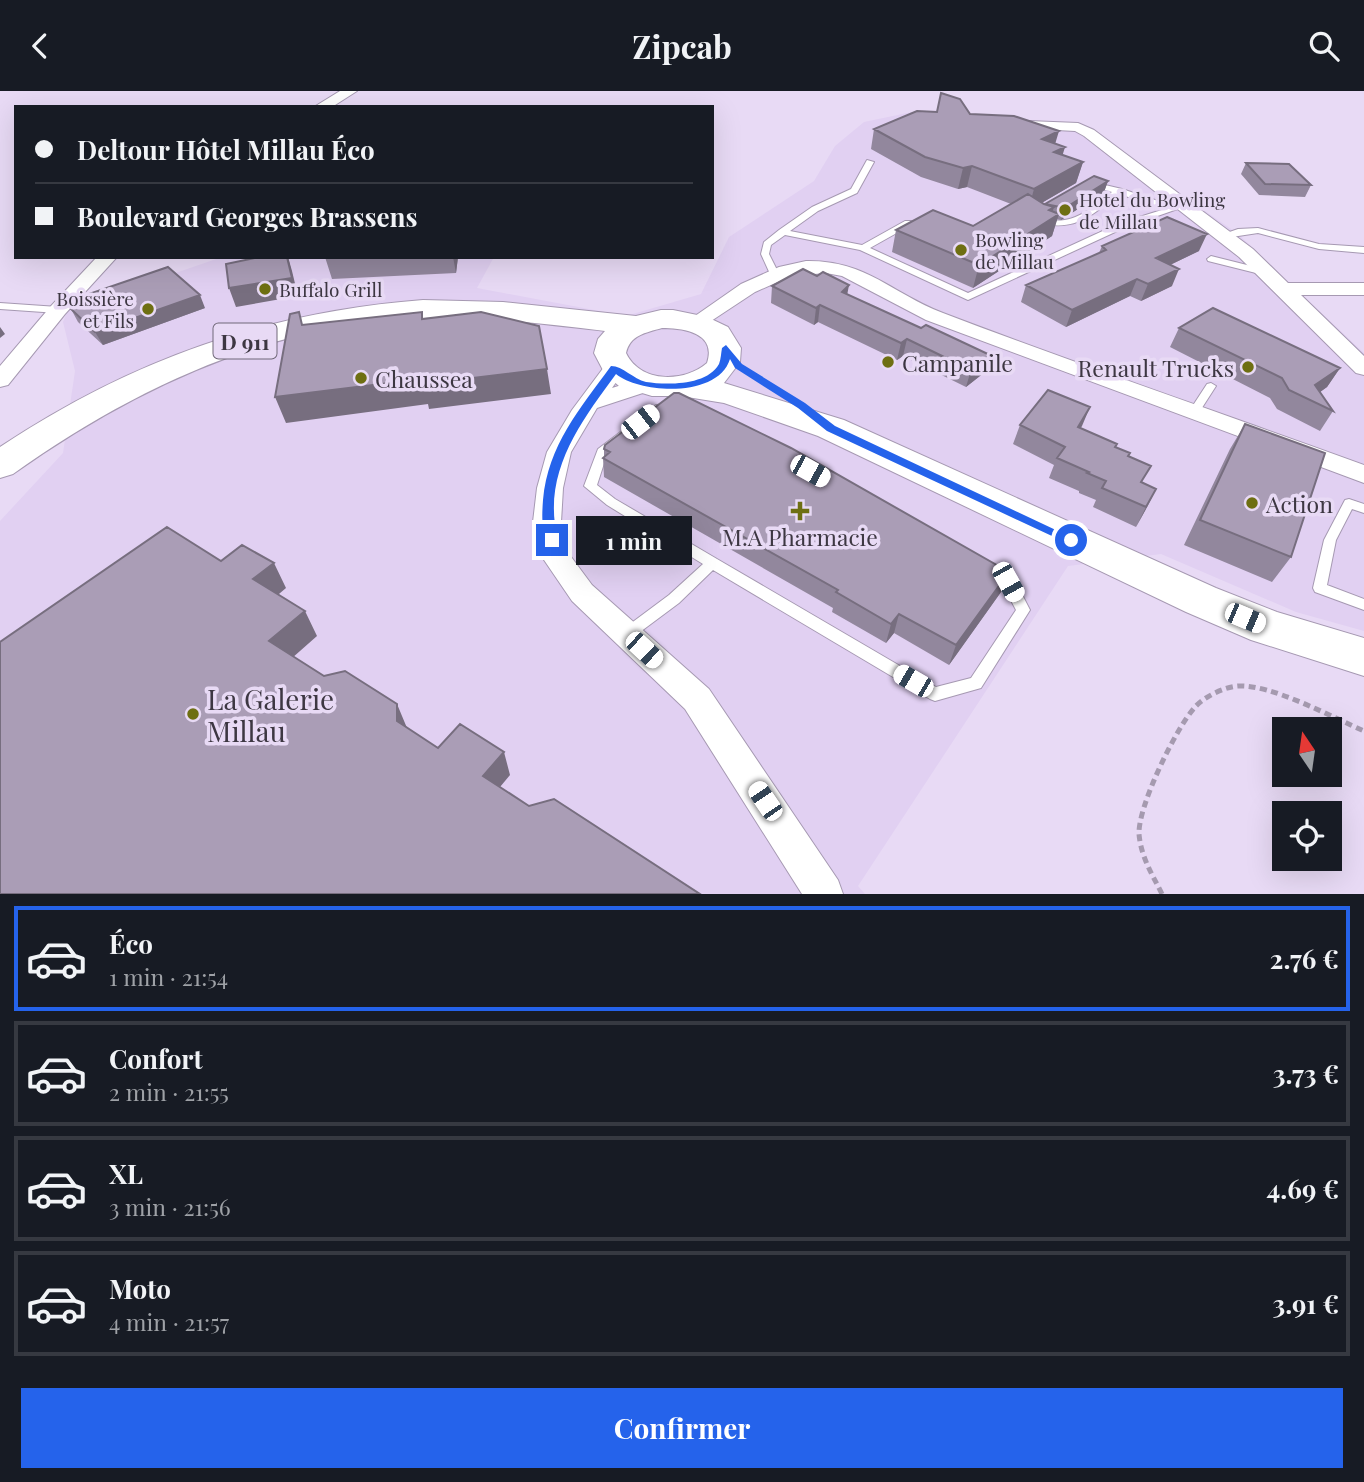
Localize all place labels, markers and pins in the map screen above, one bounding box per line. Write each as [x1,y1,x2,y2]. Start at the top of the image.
place label: Hotel du Bowling de Millau [1079,186,1225,234]
marker: Hotel du Bowling de Millau [1057,202,1073,218]
place label: Bowling de Millau [975,226,1054,274]
marker: Bowling de Millau [953,242,969,258]
place label: Buffalo Grill [279,276,383,302]
marker: Buffalo Grill [257,281,273,297]
place label: Boissière et Fils [56,285,134,333]
marker: Boissière et Fils [140,301,156,317]
place label: Campanile [902,347,1013,378]
place label: Renault Trucks [1077,352,1234,383]
marker: Campanile [880,354,896,370]
marker: Renault Trucks [1240,359,1256,375]
place label: Chaussea [375,363,473,394]
marker: Chaussea [353,370,369,386]
place label: Action [1265,488,1333,519]
marker: Action [1244,495,1260,511]
marker: M.A Pharmacie [792,503,808,519]
place label: M.A Pharmacie [722,521,878,552]
place label: La Galerie Millau [207,680,334,749]
marker: La Galerie Millau [185,706,201,722]

